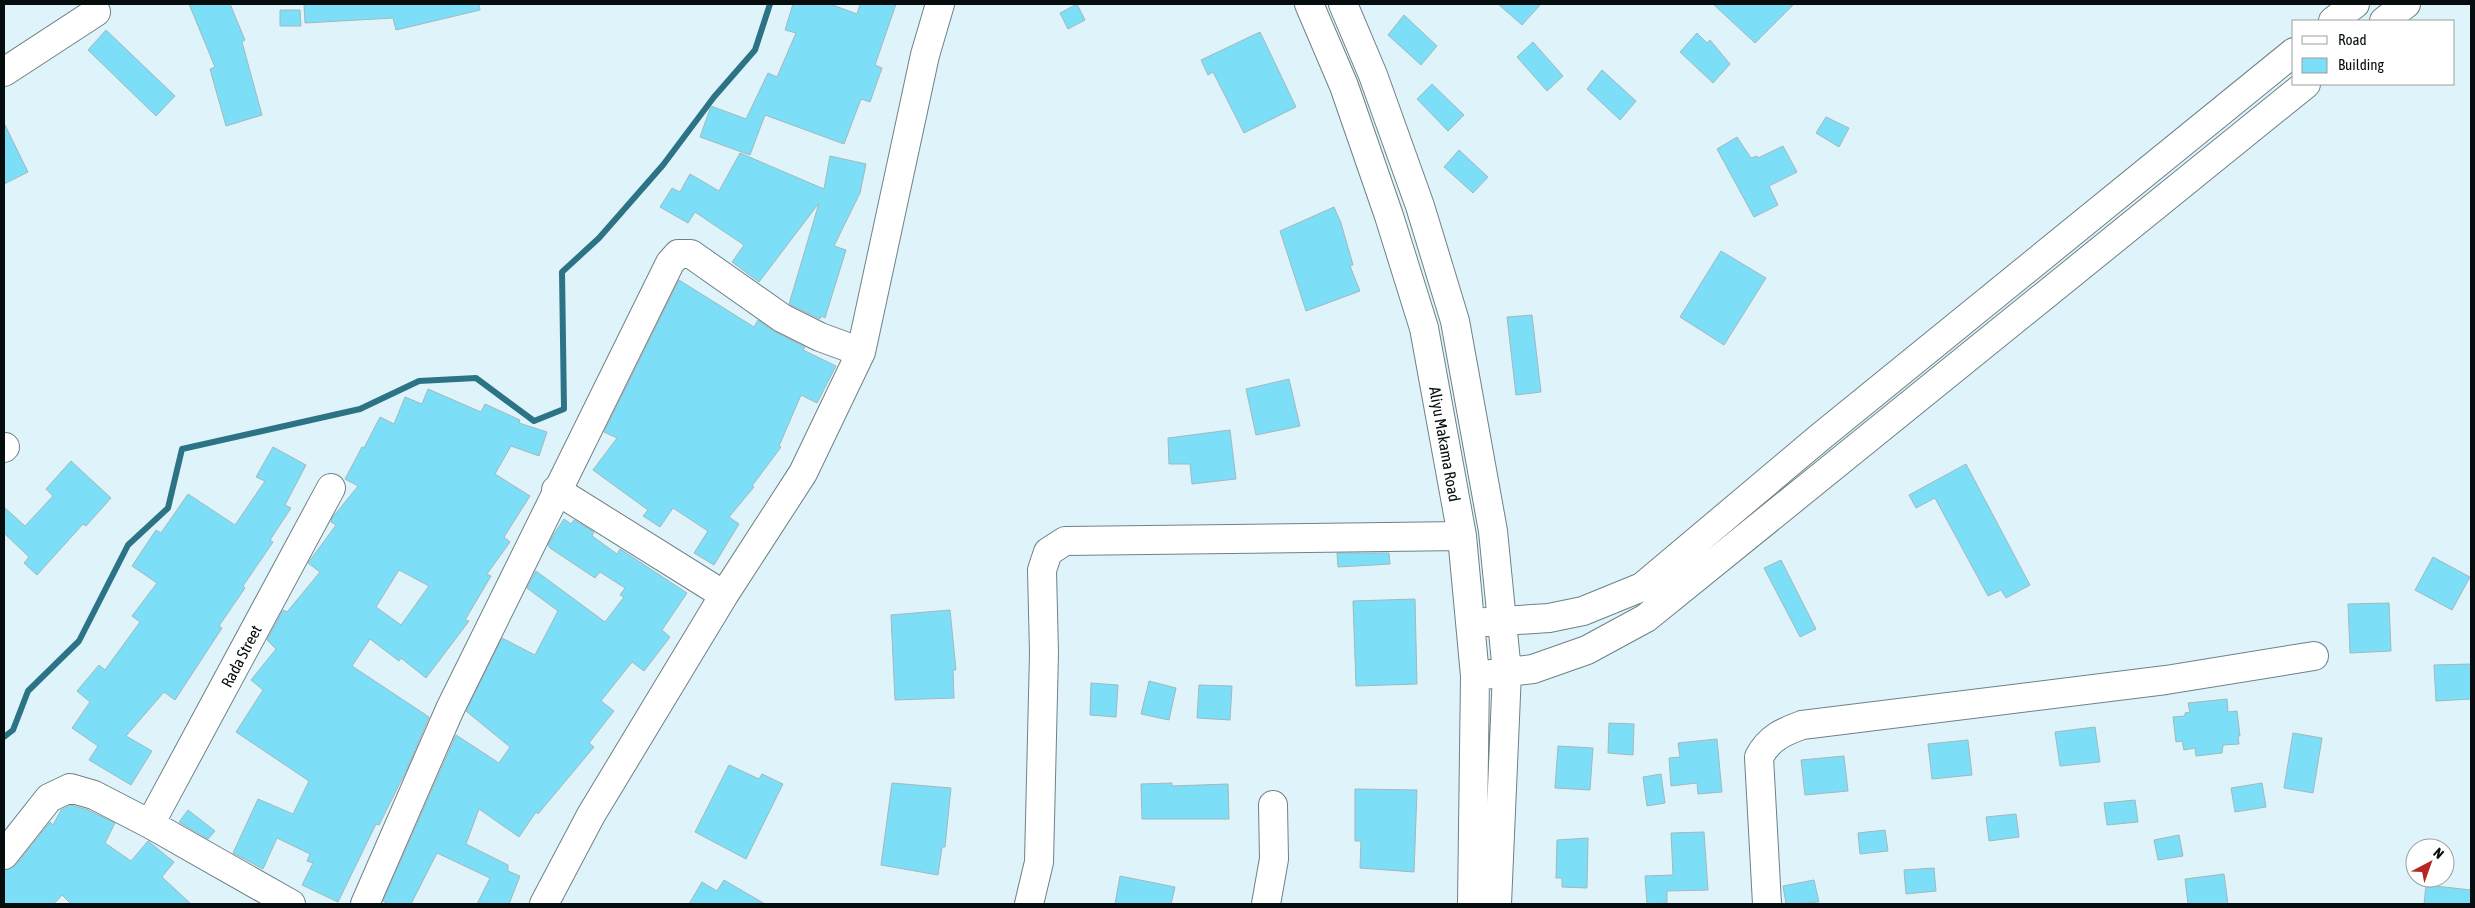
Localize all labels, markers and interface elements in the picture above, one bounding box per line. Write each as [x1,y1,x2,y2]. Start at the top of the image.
legend [2292,20,2455,85]
text: Road [2338,31,2367,48]
text: Building [2338,56,2384,73]
street label: Aliyu Makama Road [1425,385,1464,503]
street label: Rada Street [217,622,265,690]
north arrow [2405,838,2455,888]
text: N [2430,844,2447,862]

